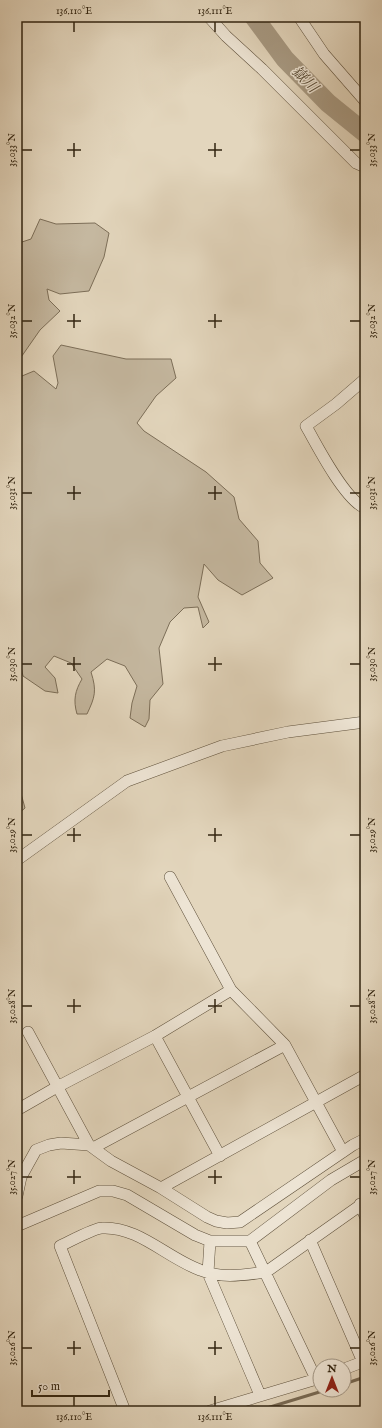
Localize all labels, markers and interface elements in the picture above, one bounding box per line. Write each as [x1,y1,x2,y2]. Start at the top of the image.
text: 136.110°E [56,5,92,18]
text: 136.111°E [197,5,233,18]
water label: 嶽川 [287,62,323,98]
text: 35.033°N [6,133,19,167]
text: 35.033°N [366,133,379,167]
text: 35.032°N [6,303,19,338]
text: 35.032°N [366,303,379,338]
text: 35.031°N [6,476,19,510]
text: 35.031°N [366,476,379,510]
text: 35.030°N [6,646,19,681]
text: 35.030°N [366,646,379,681]
text: 35.029°N [6,817,19,853]
text: 35.029°N [366,817,379,853]
text: 35.028°N [6,988,19,1023]
text: 35.028°N [366,988,379,1023]
text: 35.027°N [6,1159,19,1195]
text: 35.027°N [366,1159,379,1195]
text: 35.026°N [6,1330,19,1366]
text: 35.026°N [366,1330,379,1366]
north arrow [312,1358,352,1398]
text: N [326,1362,337,1376]
scale bar [32,1372,109,1398]
text: 50 m [38,1379,60,1394]
text: 136.110°E [56,1411,92,1424]
text: 136.111°E [197,1411,233,1424]

